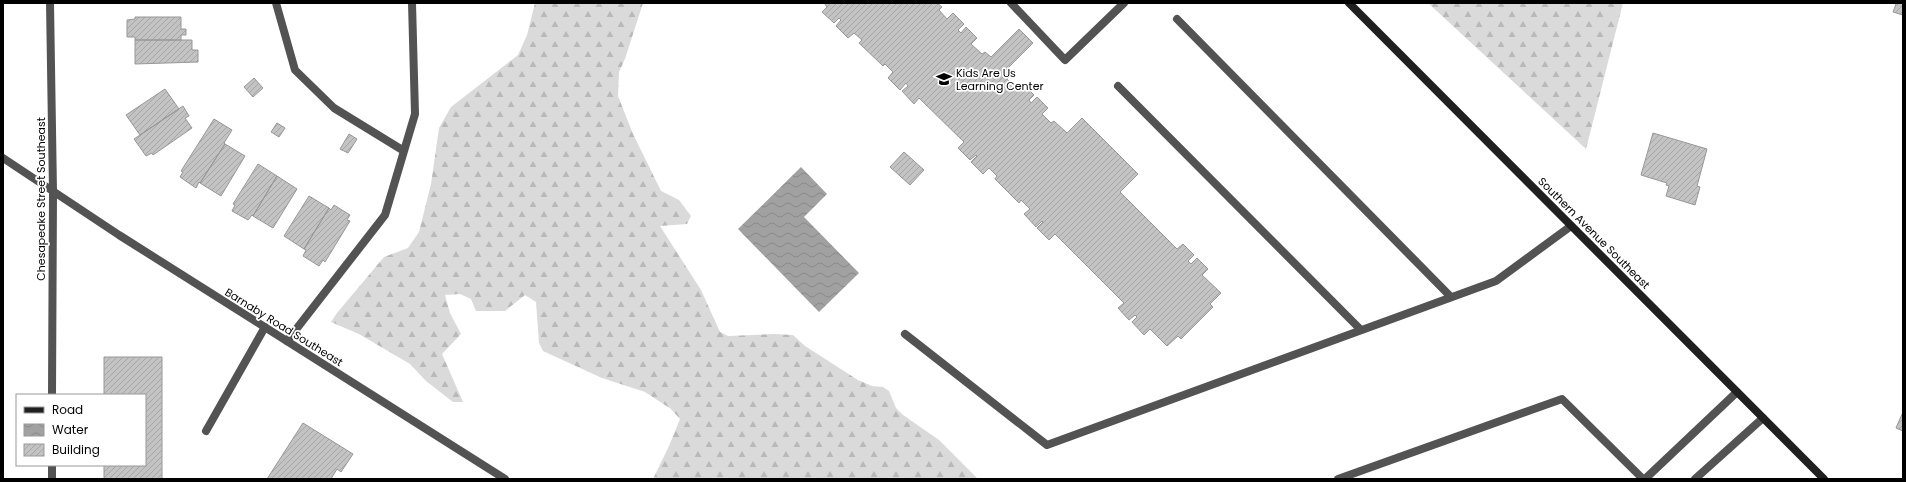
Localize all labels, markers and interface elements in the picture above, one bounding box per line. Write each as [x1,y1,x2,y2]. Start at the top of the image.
place label: Kids Are Us Learning Center [956,65,1044,94]
school or university icon: Kids Are Us Learning Center [935,70,953,88]
street label: Chesapeake Street Southeast [33,117,49,281]
street label: Southern Avenue Southeast [1534,173,1654,293]
street label: Barnaby Road Southeast [222,284,346,370]
legend [16,394,146,466]
text: Road [52,401,83,418]
text: Water [52,421,89,438]
text: Building [52,441,100,458]

